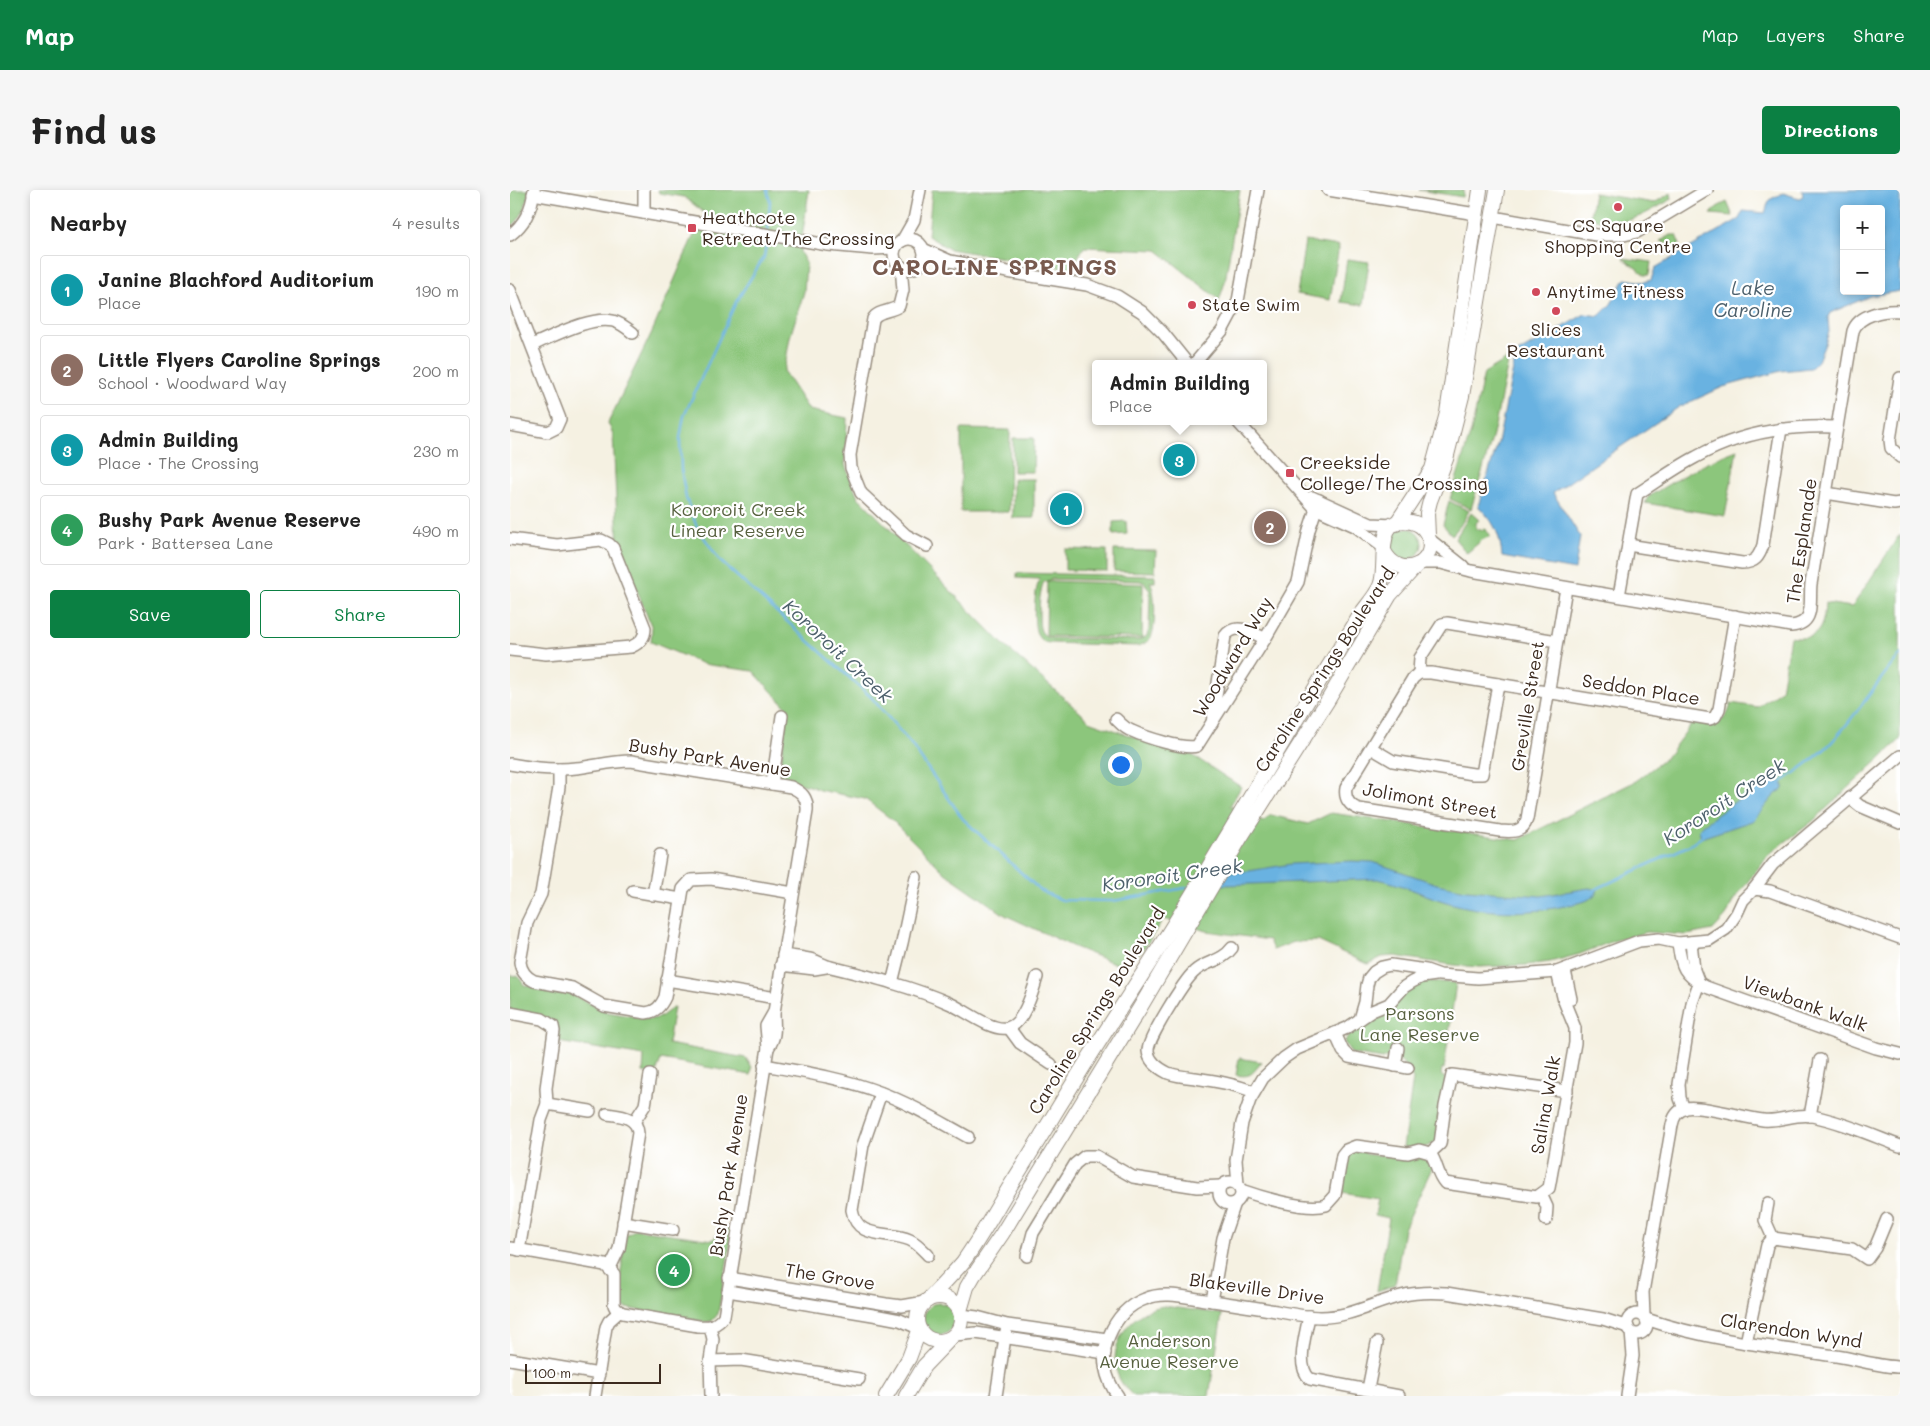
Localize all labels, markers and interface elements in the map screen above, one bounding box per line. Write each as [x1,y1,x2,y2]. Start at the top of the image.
text: Map [25,20,74,51]
text: Map [1702,23,1738,47]
text: Layers [1766,23,1825,47]
text: Share [1853,23,1905,47]
button: Directions [1762,106,1900,154]
text: Find us [30,107,157,153]
marker: CS Square Shopping Centre [1612,201,1624,213]
place label: Heathcote Retreat/The Crossing [702,205,894,250]
map controls [1840,205,1885,295]
button: + [1840,205,1885,250]
text: Nearby [50,209,127,236]
text: 4 results [392,212,460,233]
place label: CS Square Shopping Centre [1545,213,1691,258]
marker: Heathcote Retreat/The Crossing [686,222,698,234]
button: − [1840,250,1885,295]
district label: CAROLINE SPRINGS [872,252,1118,281]
text: Janine Blachford Auditorium [98,267,374,292]
water label: Lake Caroline [1713,275,1793,322]
place label: Anytime Fitness [1546,279,1685,303]
text: 1 [63,280,71,301]
text: 190 m [415,280,459,301]
marker: Anytime Fitness [1530,286,1542,298]
text: Place [98,292,141,313]
place label: State Swim [1202,292,1300,316]
marker: State Swim [1186,299,1198,311]
marker: Slices Restaurant [1550,305,1562,317]
place label: Slices Restaurant [1507,317,1605,362]
text: Little Flyers Caroline Springs [98,347,381,372]
text: 2 [63,360,71,381]
text: 200 m [412,360,459,381]
popup [1092,360,1267,425]
text: Admin Building [1109,370,1250,395]
text: School · Woodward Way [98,372,287,393]
text: Place [1109,395,1152,416]
text: Admin Building [98,427,238,452]
text: 3 [62,440,72,461]
text: 230 m [413,440,459,461]
pin: 3 [1163,441,1195,479]
place label: Creekside College/The Crossing [1300,450,1488,495]
text: Place · The Crossing [98,452,259,473]
marker: Creekside College/The Crossing [1284,467,1296,479]
street label: The Esplanade [1780,476,1822,605]
pin: 1 [1050,490,1082,528]
park label: Kororoit Creek Linear Reserve [671,497,805,542]
text: Bushy Park Avenue Reserve [98,507,361,532]
pin: 2 [1254,508,1286,546]
text: 4 [62,520,72,541]
text: 490 m [412,520,459,541]
text: Park · Battersea Lane [98,532,273,553]
street label: Caroline Springs Boulevard [1249,562,1400,777]
button: Save [50,590,250,638]
button: Share [260,590,460,638]
street label: Woodward Way [1187,592,1278,721]
water label: Kororoit Creek [778,593,899,709]
street label: Greville Street [1505,639,1549,773]
street label: Seddon Place [1581,668,1702,710]
street label: Bushy Park Avenue [627,732,793,782]
your location [1108,752,1134,778]
water label: Kororoit Creek [1658,752,1791,851]
street label: Jolimont Street [1361,776,1500,824]
water label: Kororoit Creek [1100,852,1245,897]
street label: Caroline Springs Boulevard [1022,902,1170,1119]
street label: Viewbank Walk [1740,969,1871,1037]
park label: Parsons Lane Reserve [1360,1001,1480,1046]
street label: Salina Walk [1525,1054,1565,1156]
street label: Bushy Park Avenue [703,1092,753,1258]
pin: 4 [658,1251,690,1289]
street label: The Grove [783,1257,877,1295]
street label: Blakeville Drive [1188,1267,1326,1309]
street label: Clarendon Wynd [1719,1307,1864,1353]
park label: Anderson Avenue Reserve [1099,1328,1239,1373]
scale bar [525,1361,661,1384]
text: 100 m [532,1363,571,1382]

